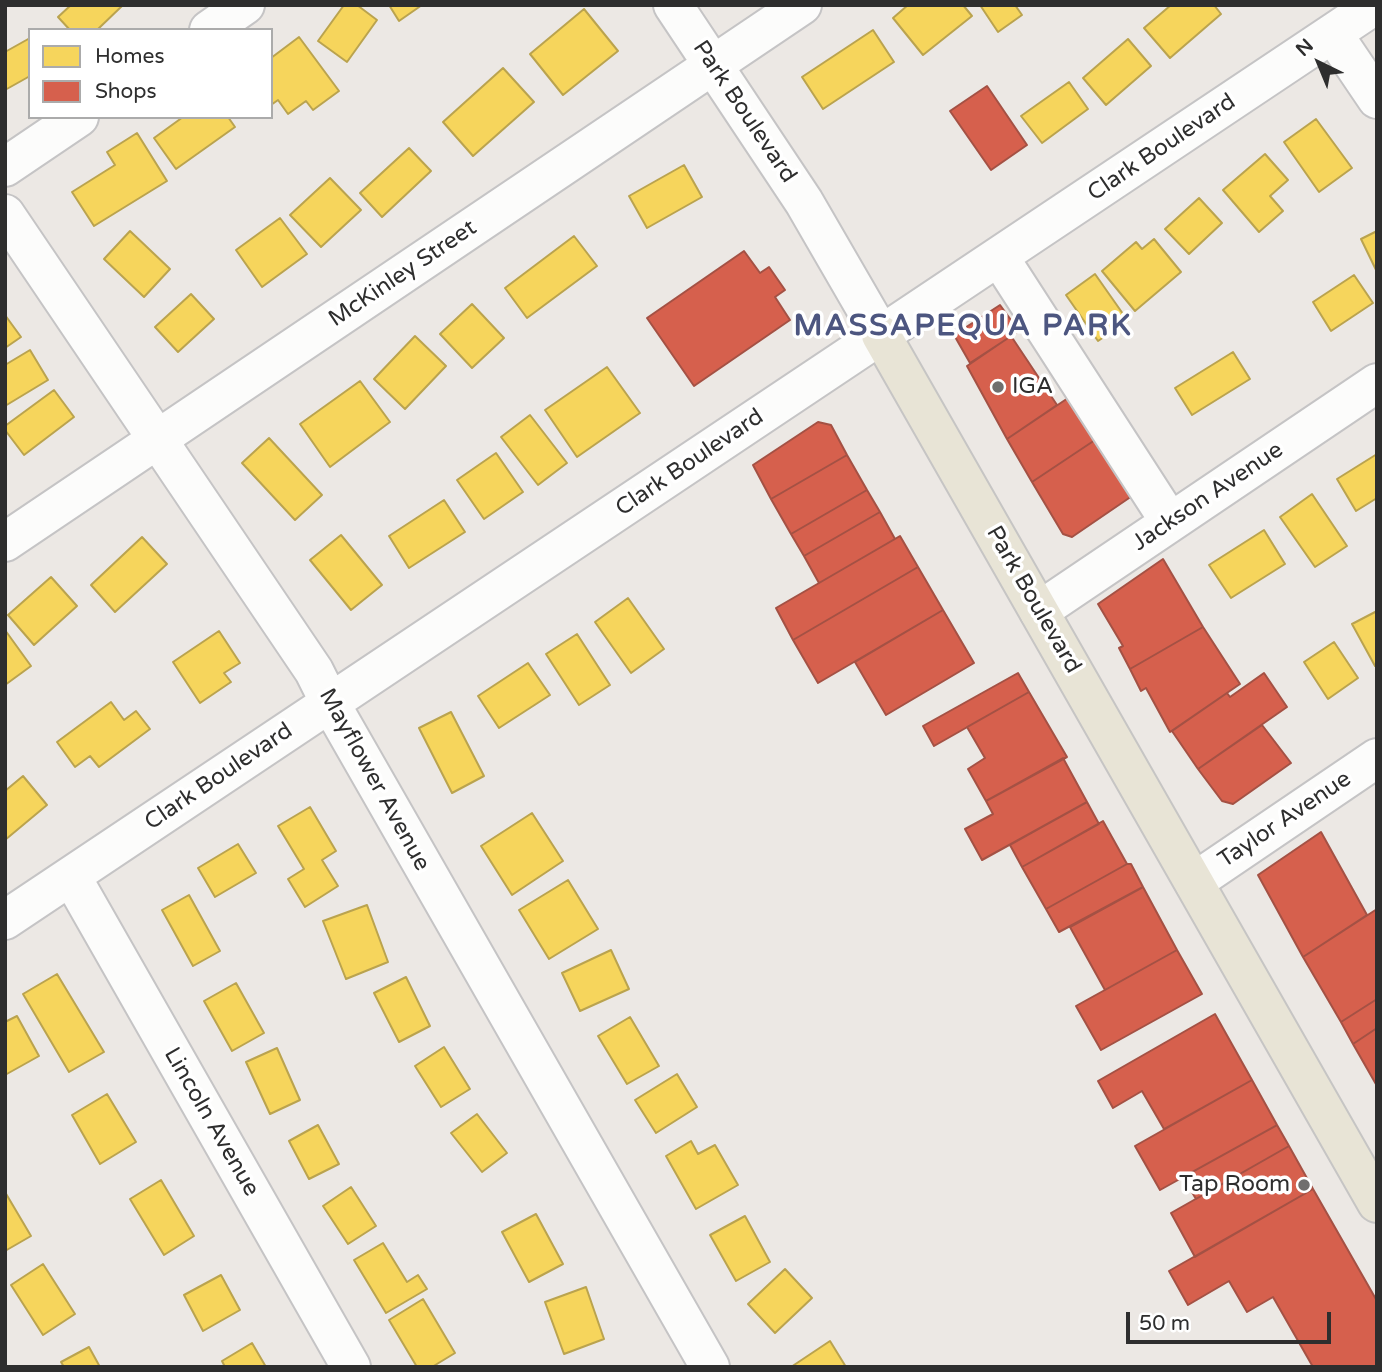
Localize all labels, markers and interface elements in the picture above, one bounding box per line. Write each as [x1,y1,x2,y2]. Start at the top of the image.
legend [28,28,273,119]
north arrow [1284,28,1354,98]
text: N [1292,34,1318,61]
street label: Park Boulevard [686,36,802,188]
text: Homes [95,44,165,69]
text: Shops [95,79,157,104]
street label: Clark Boulevard [1083,88,1241,208]
street label: McKinley Street [324,214,482,334]
district label: MASSAPEQUA PARK [795,309,1131,345]
place label: IGA [1012,373,1053,401]
marker: IGA [990,379,1006,395]
street label: Clark Boulevard [611,403,769,523]
street label: Jackson Avenue [1127,436,1289,558]
street label: Park Boulevard [980,521,1086,679]
street label: Mayflower Avenue [312,684,436,876]
street label: Clark Boulevard [140,717,298,837]
street label: Taylor Avenue [1213,765,1357,875]
street label: Lincoln Avenue [157,1043,265,1201]
place label: Tap Room [1179,1171,1290,1199]
marker: Tap Room [1296,1177,1312,1193]
scale bar [1130,1298,1335,1342]
text: 50 m [1139,1311,1190,1336]

